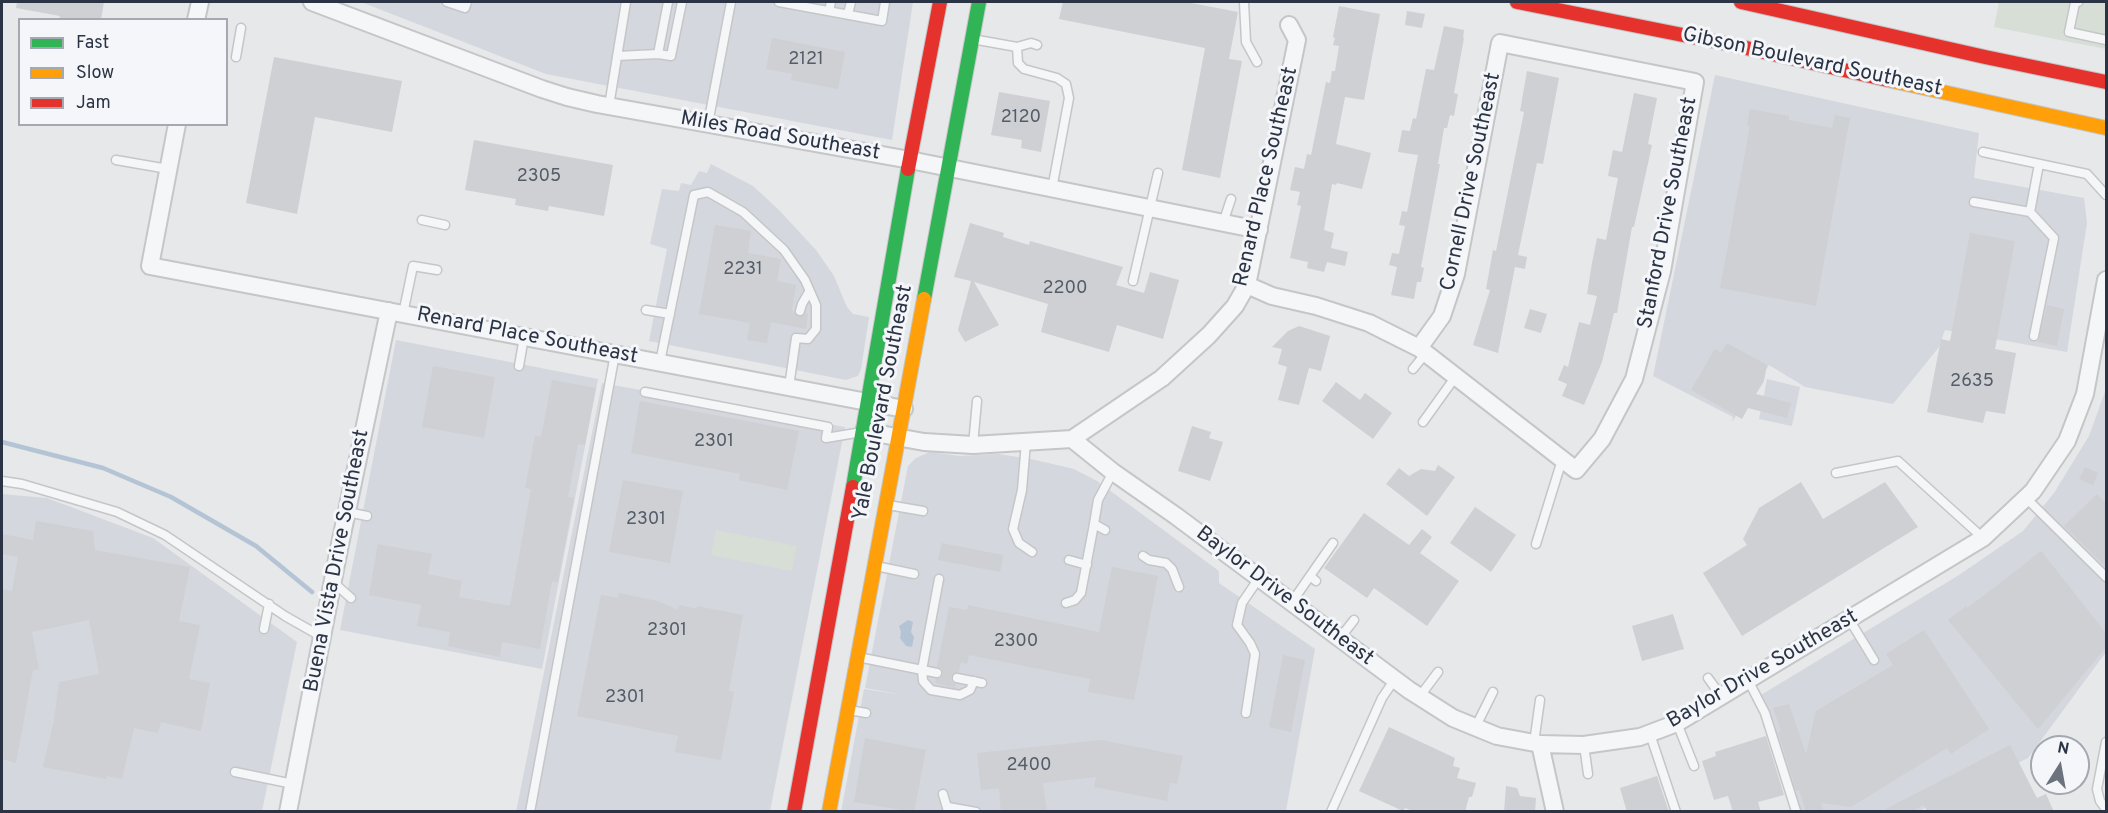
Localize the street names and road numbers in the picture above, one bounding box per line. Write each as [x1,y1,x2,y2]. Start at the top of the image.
street label: Gibson Boulevard Southeast [1680,23,1944,103]
street label: Renard Place Southeast [1229,65,1305,289]
street label: Cornell Drive Southeast [1437,70,1507,294]
street label: Stanford Drive Southeast [1634,95,1704,331]
street label: Miles Road Southeast [678,107,882,167]
street label: Yale Boulevard Southeast [849,283,919,523]
street label: Renard Place Southeast [414,303,640,371]
street label: Buena Vista Drive Southeast [300,427,376,695]
street label: Baylor Drive Southeast [1190,522,1378,672]
street label: Baylor Drive Southeast [1663,605,1863,735]

